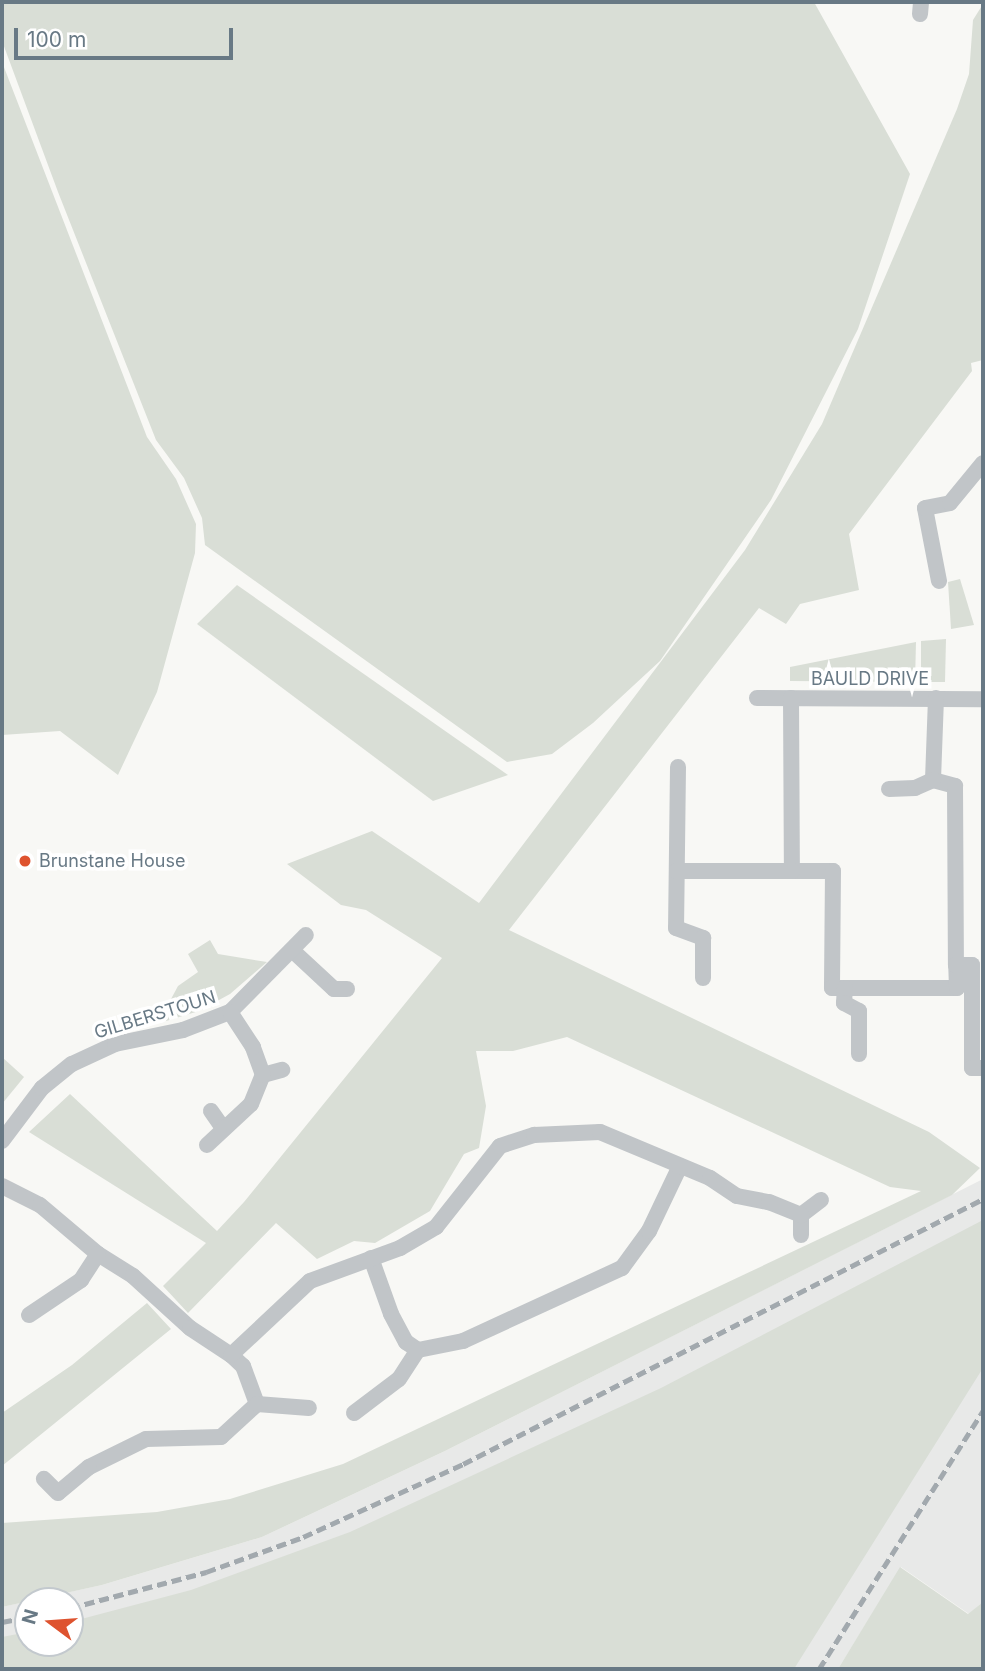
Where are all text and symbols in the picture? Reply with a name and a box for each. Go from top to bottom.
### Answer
scale bar [18,14,236,58]
text: 100 m [27,27,86,52]
street label: BAULD DRIVE [811,668,929,690]
place label: Brunstane House [39,850,185,872]
marker: Brunstane House [17,853,33,869]
street label: GILBERSTOUN [92,986,218,1044]
north arrow [14,1587,84,1657]
text: N [17,1607,43,1627]

